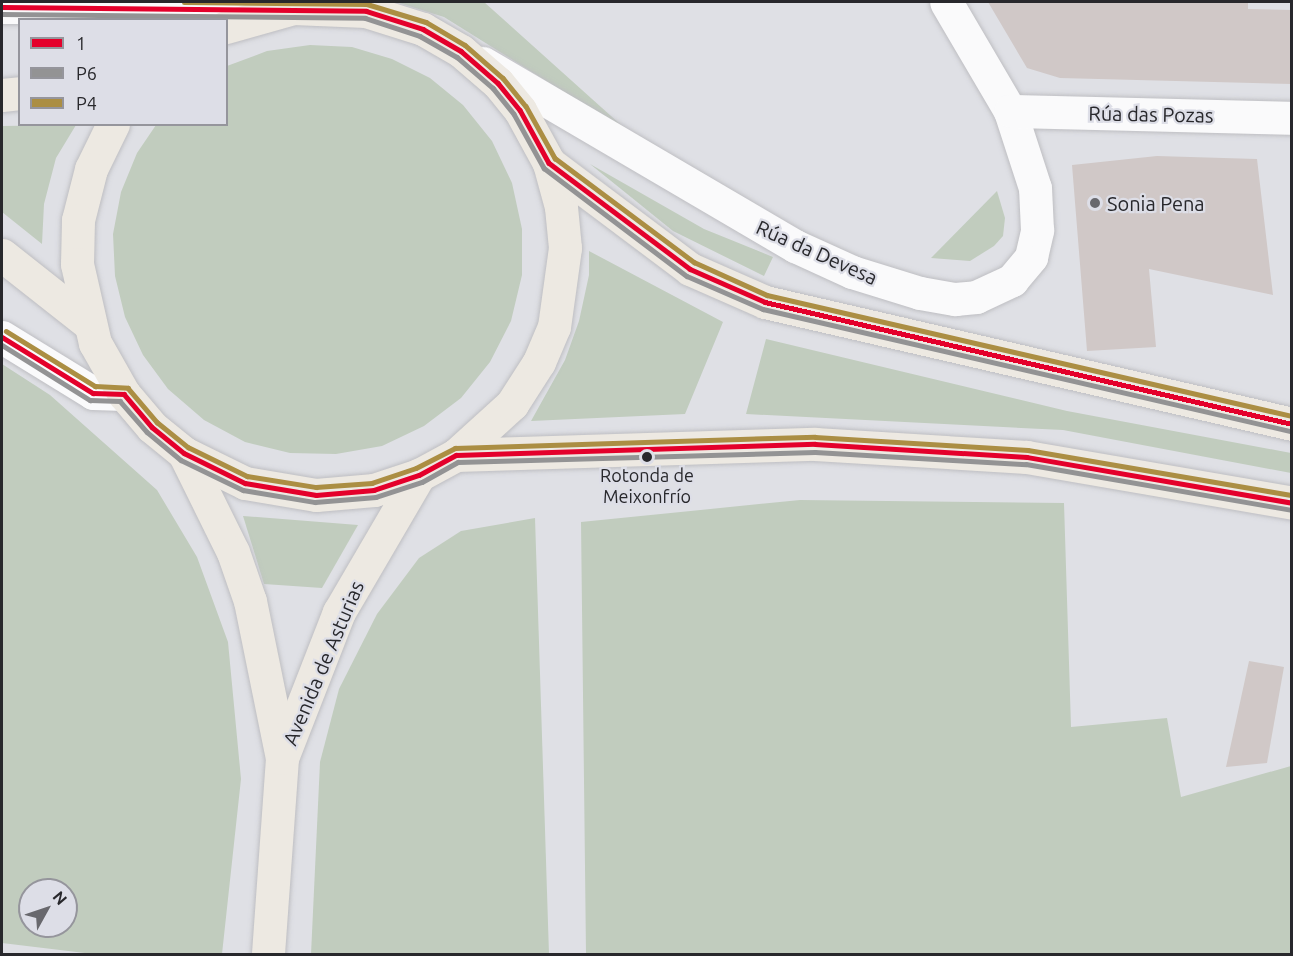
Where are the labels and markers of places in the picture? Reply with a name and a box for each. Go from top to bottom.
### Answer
place label: Sonia Pena [1107,191,1205,215]
marker: Sonia Pena [1088,196,1102,210]
marker: Rotonda de Meixonfrío [641,451,653,463]
place label: Rotonda de Meixonfrío [600,465,694,508]

